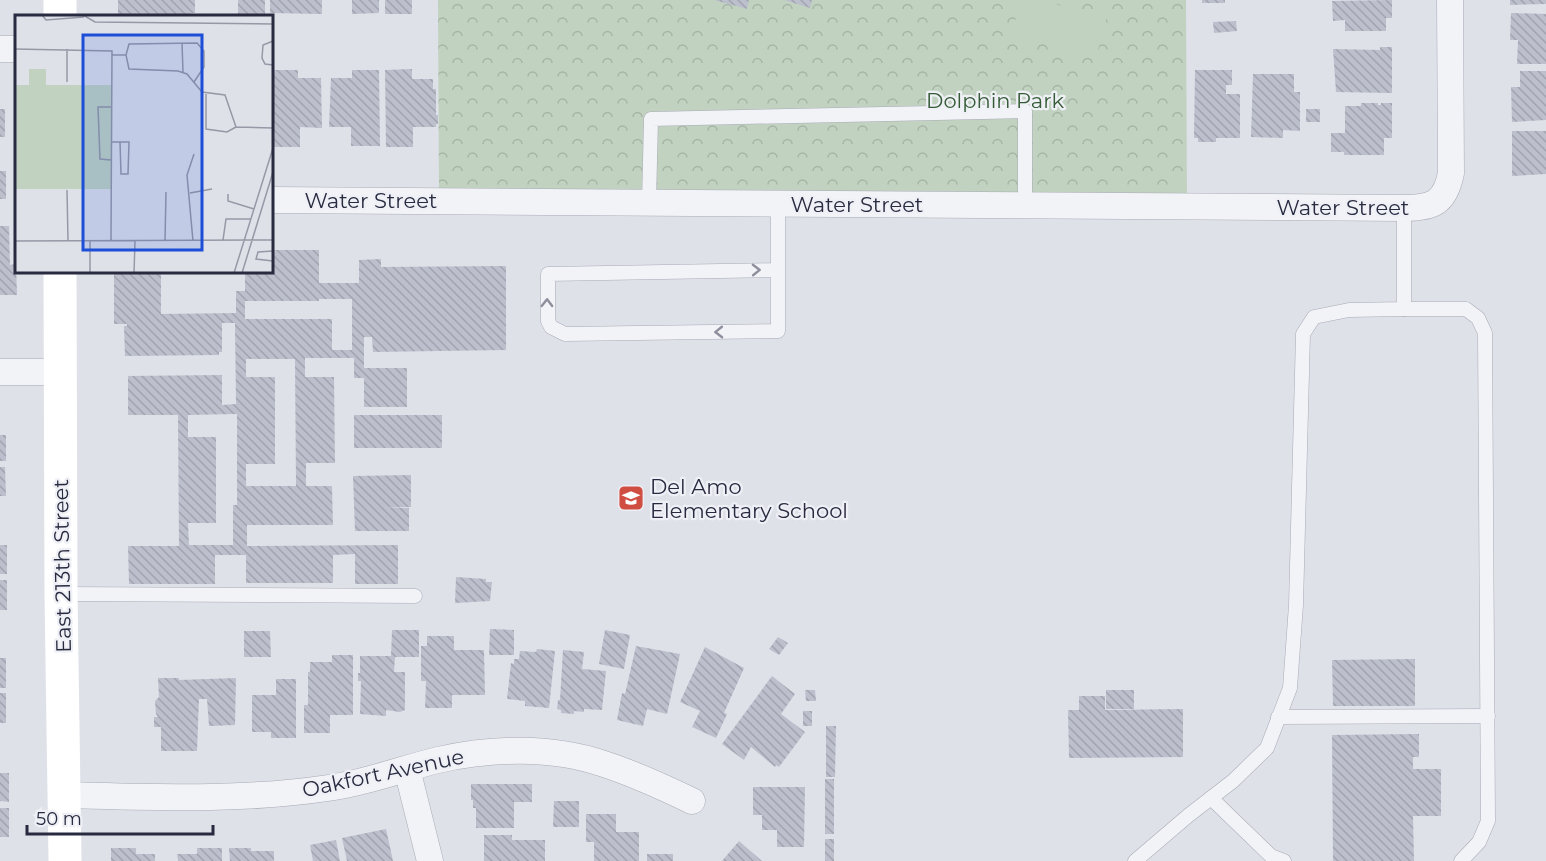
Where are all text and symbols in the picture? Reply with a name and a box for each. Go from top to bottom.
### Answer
inset map [15,15,273,273]
park label: Dolphin Park [926,88,1064,113]
street label: Water Street [305,188,437,213]
street label: Water Street [791,192,923,217]
street label: Water Street [1277,195,1409,220]
one-way arrow [752,264,761,276]
one-way arrow [541,298,553,307]
one-way arrow [715,326,724,338]
place label: Del Amo Elementary School [650,474,848,523]
street label: East 213th Street [48,479,76,653]
school or university icon: Del Amo Elementary School [616,483,646,513]
street label: Oakfort Avenue [300,744,466,802]
scale bar [27,798,213,836]
text: 50 m [36,808,82,830]

